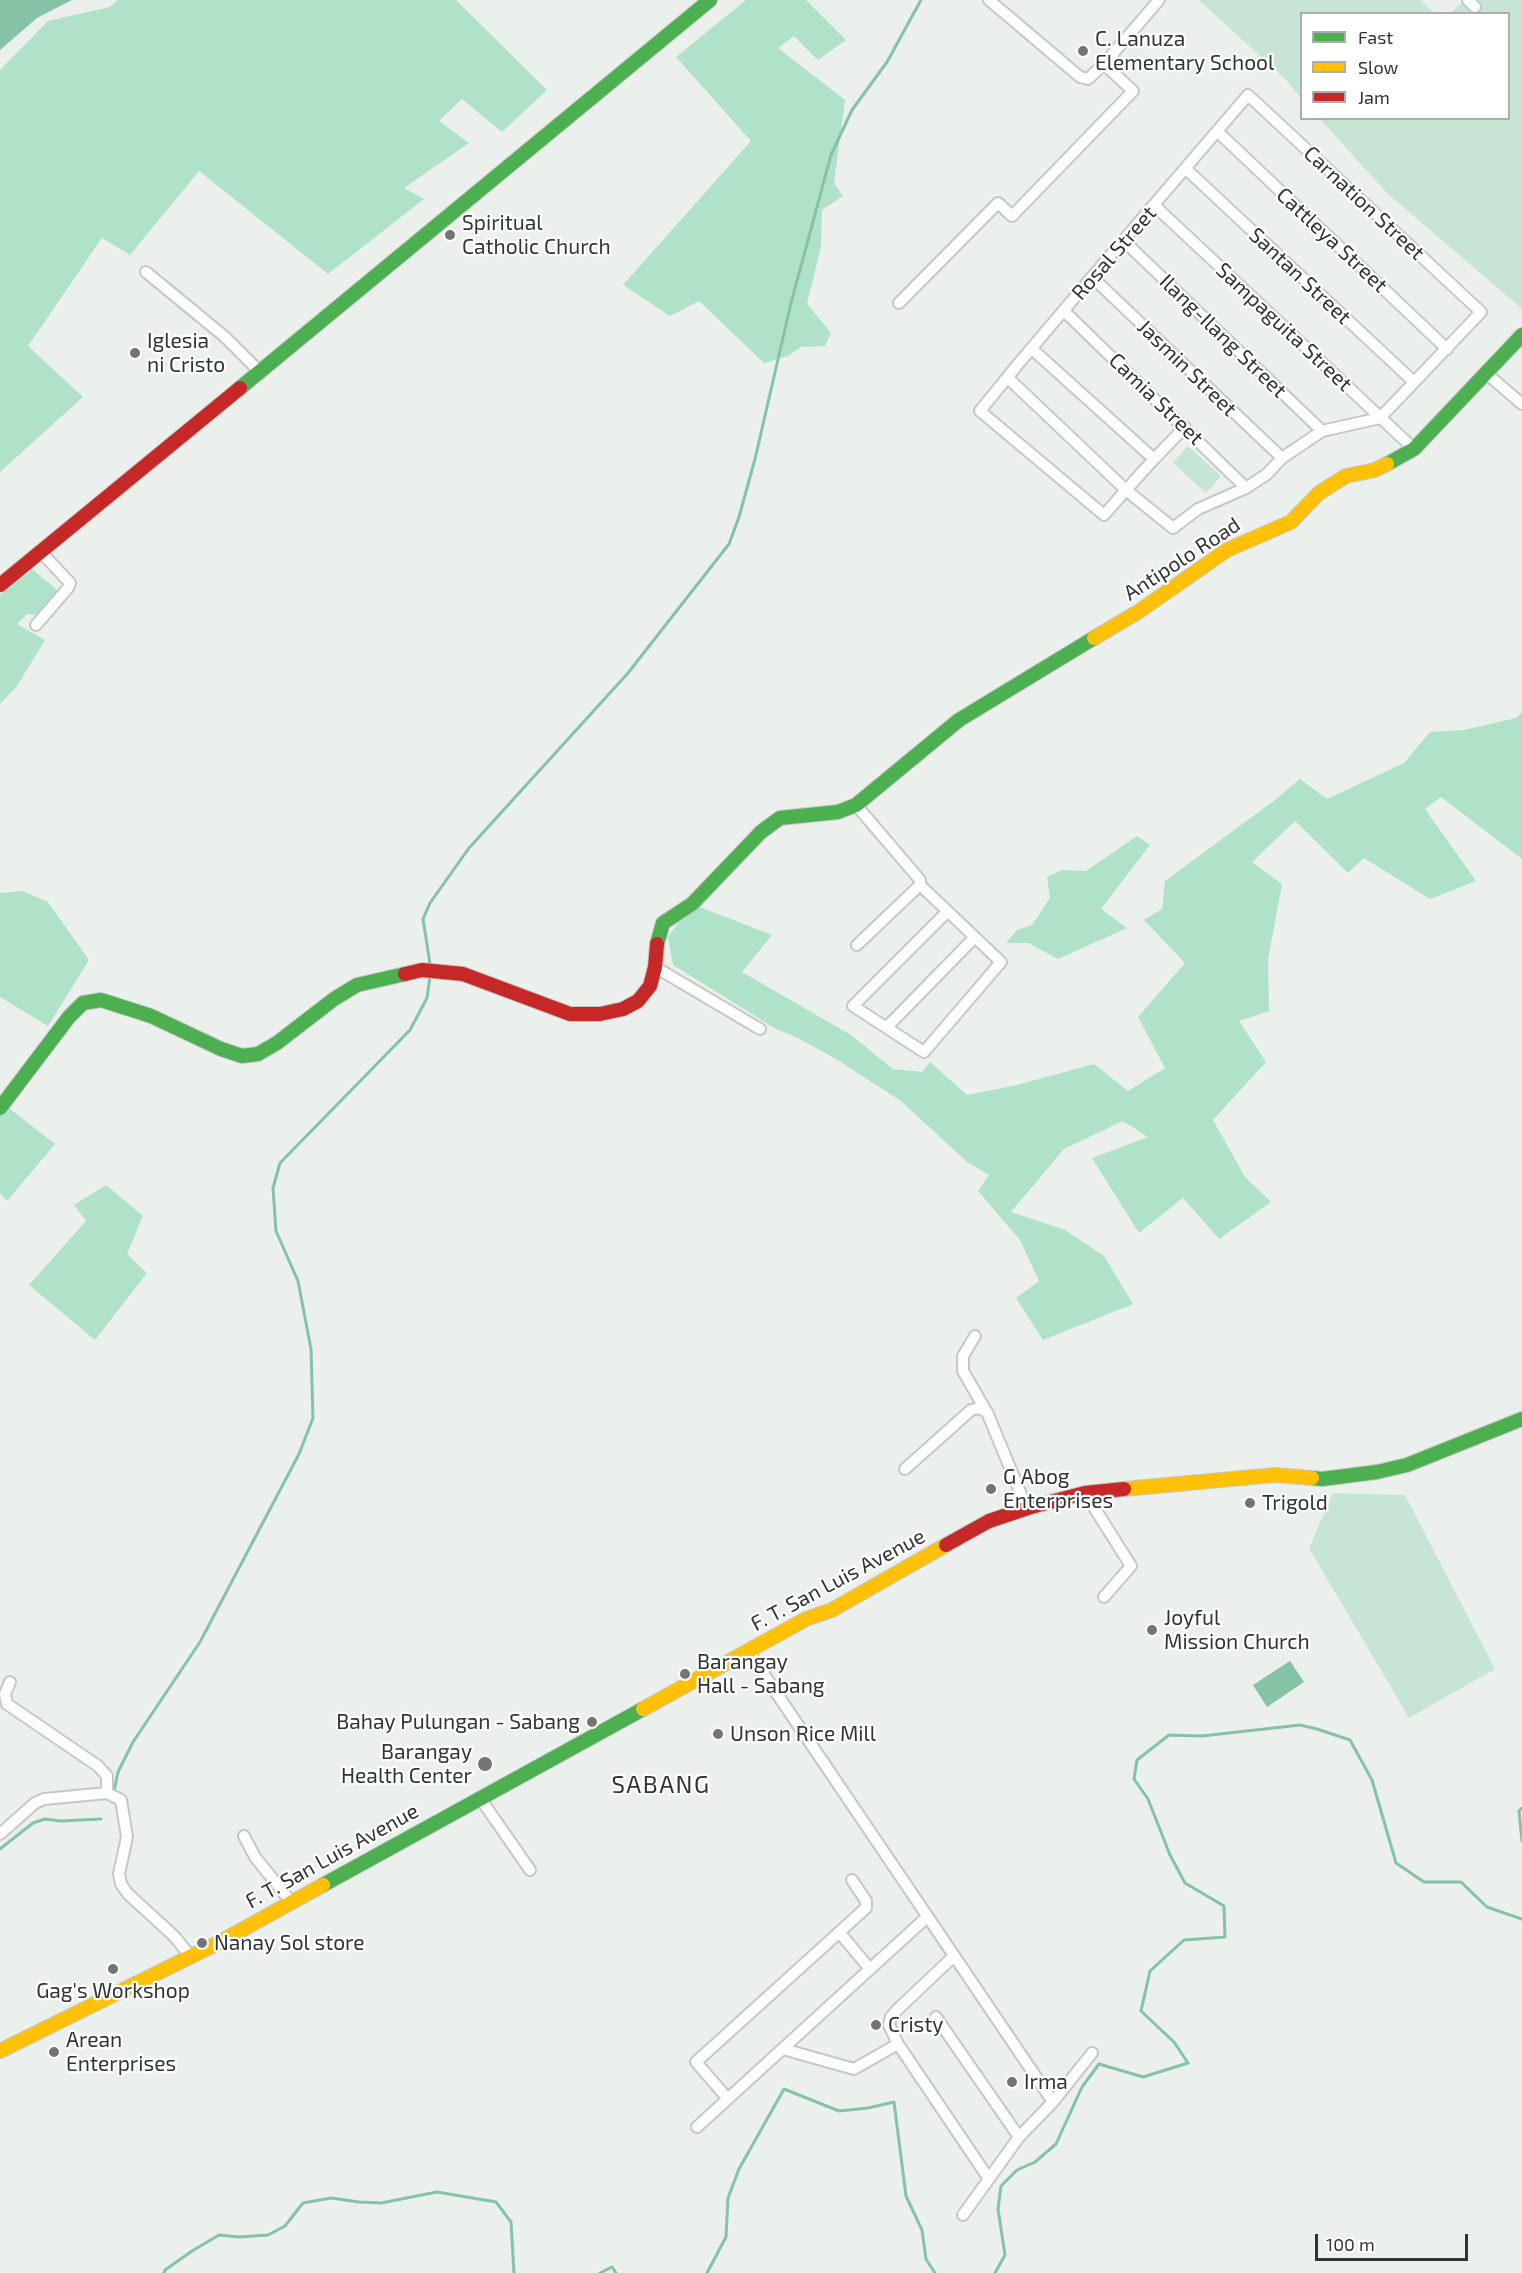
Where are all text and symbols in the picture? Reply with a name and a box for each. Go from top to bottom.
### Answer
legend [1300,12,1510,120]
place label: C. Lanuza Elementary School [1095,26,1274,76]
text: Fast [1358,26,1393,48]
marker: C. Lanuza Elementary School [1076,44,1090,58]
text: Slow [1358,56,1398,78]
text: Jam [1358,86,1390,108]
street label: Carnation Street [1298,141,1430,265]
street label: Cattleya Street [1271,182,1393,298]
street label: Rosal Street [1066,201,1162,305]
place label: Spiritual Catholic Church [462,210,611,260]
street label: Santan Street [1244,222,1356,330]
marker: Spiritual Catholic Church [443,228,457,242]
street label: Sampaguita Street [1211,257,1357,397]
street label: Ilang-Ilang Street [1154,269,1292,403]
street label: Jasmin Street [1132,314,1242,422]
place label: Iglesia ni Cristo [147,328,225,378]
marker: Iglesia ni Cristo [128,346,142,360]
street label: Camia Street [1103,348,1209,450]
street label: Antipolo Road [1119,512,1245,606]
place label: G Abog Enterprises [1003,1464,1113,1514]
marker: G Abog Enterprises [984,1482,998,1496]
place label: Trigold [1262,1490,1328,1516]
marker: Trigold [1243,1496,1257,1510]
street label: F. T. San Luis Avenue [747,1523,929,1637]
place label: Joyful Mission Church [1164,1605,1310,1655]
marker: Joyful Mission Church [1145,1623,1159,1637]
place label: Barangay Hall - Sabang [697,1649,825,1699]
marker: Barangay Hall - Sabang [678,1667,692,1681]
place label: Bahay Pulungan - Sabang [336,1709,580,1735]
marker: Bahay Pulungan - Sabang [585,1715,599,1729]
place label: Unson Rice Mill [730,1721,876,1747]
marker: Unson Rice Mill [711,1727,725,1741]
place label: Barangay Health Center [341,1739,472,1789]
marker: Barangay Health Center [476,1755,494,1773]
district label: SABANG [611,1771,711,1799]
street label: F. T. San Luis Avenue [241,1798,423,1914]
place label: Nanay Sol store [214,1930,365,1956]
marker: Nanay Sol store [195,1936,209,1950]
marker: Gag's Workshop [106,1962,120,1976]
place label: Gag's Workshop [36,1978,190,2004]
place label: Cristy [888,2012,943,2038]
marker: Cristy [869,2018,883,2032]
place label: Arean Enterprises [66,2027,176,2077]
marker: Arean Enterprises [47,2045,61,2059]
place label: Irma [1024,2069,1068,2095]
marker: Irma [1005,2075,1019,2089]
scale bar [1318,2222,1471,2260]
text: 100 m [1326,2233,1375,2255]

